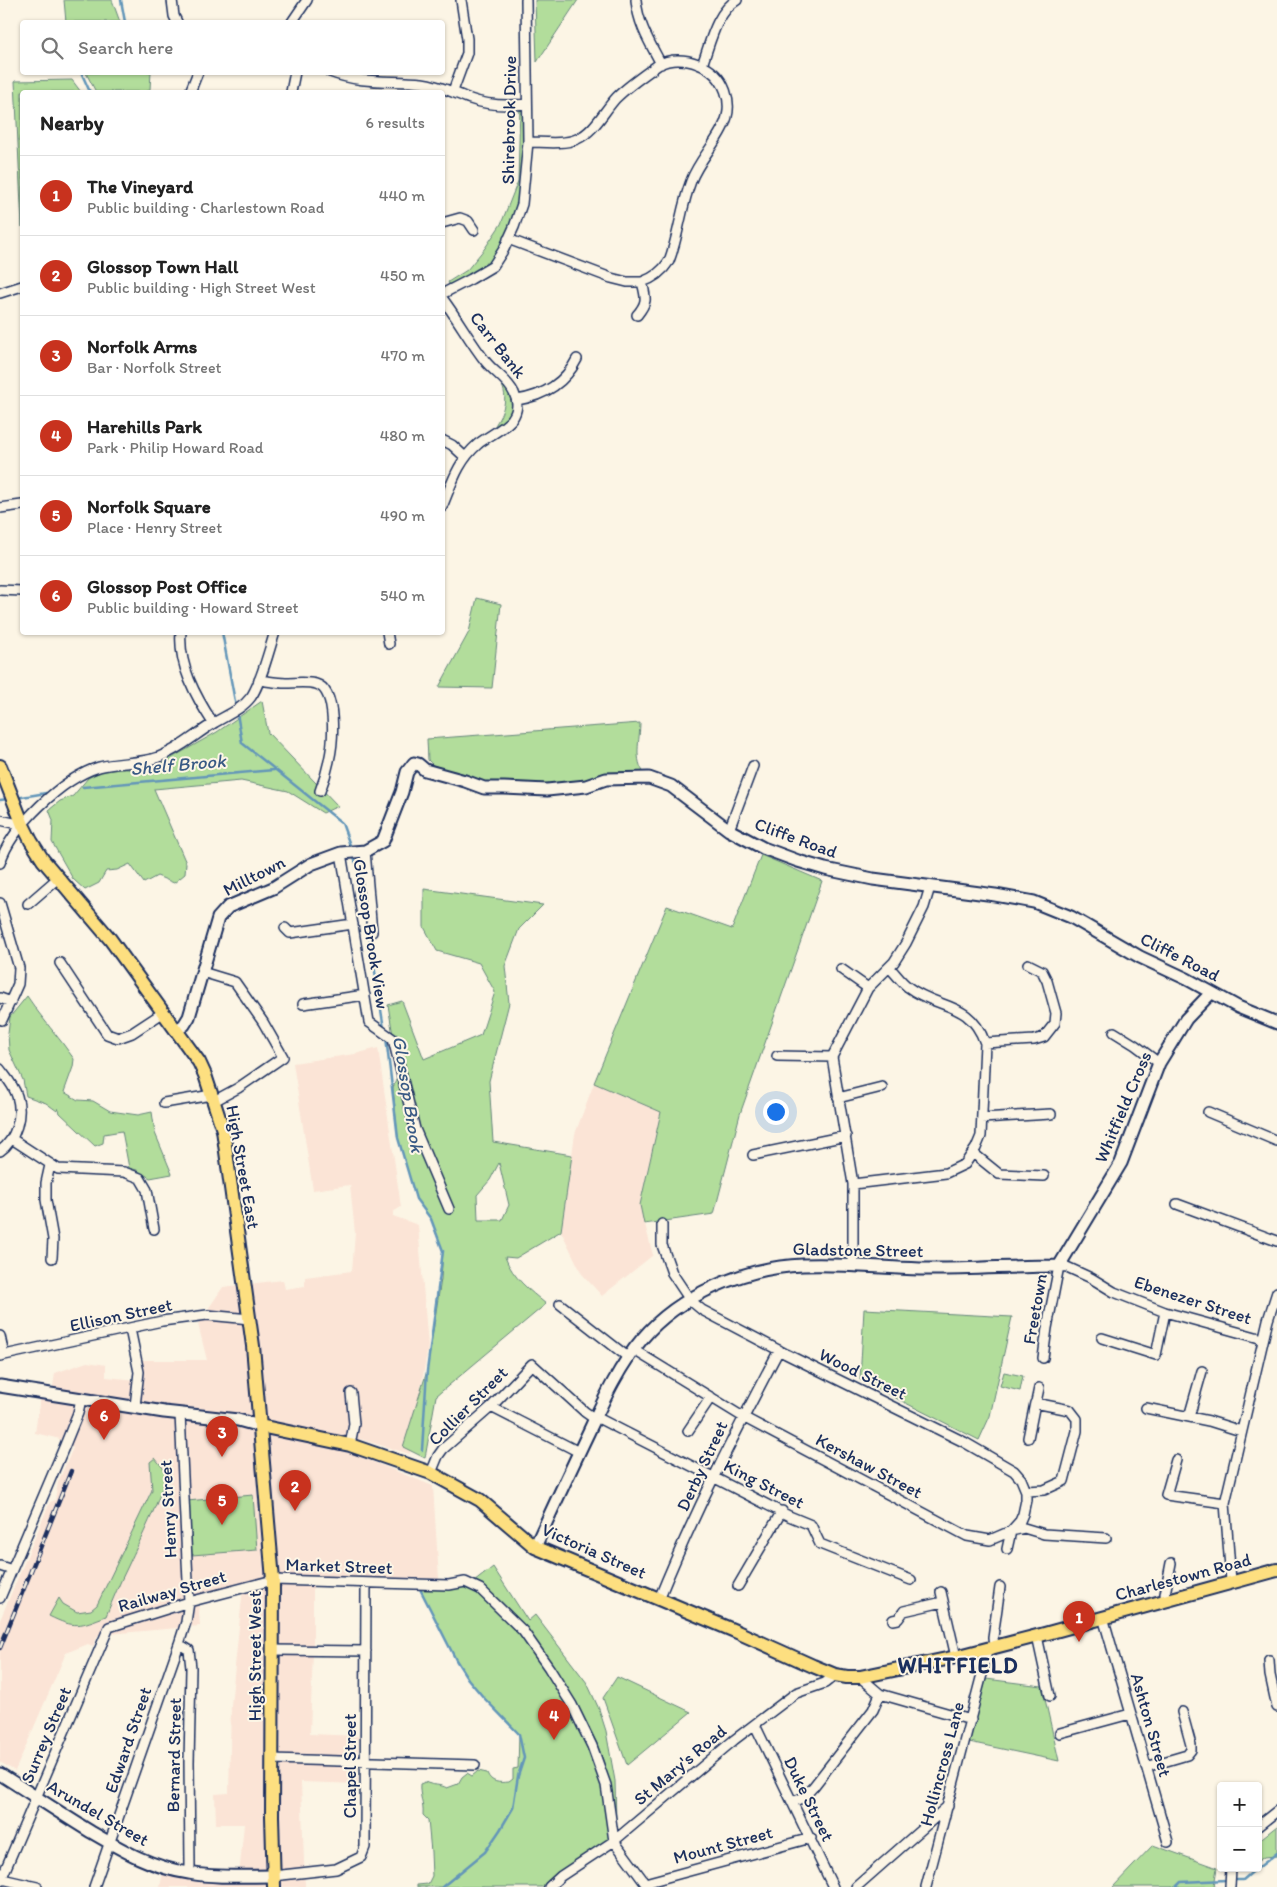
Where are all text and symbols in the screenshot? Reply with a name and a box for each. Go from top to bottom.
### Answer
search box [20,20,445,75]
icon: search [38,34,66,62]
text: Search here [78,36,173,59]
street label: Shirebrook Drive [497,56,521,184]
text: Nearby [40,110,104,135]
text: 6 results [365,113,425,132]
text: The Vineyard [87,175,193,198]
text: 1 [52,186,60,205]
text: 440 m [379,186,425,205]
text: Public building · Charlestown Road [87,198,324,217]
text: Glossop Town Hall [87,255,238,278]
text: 2 [52,266,60,285]
text: 450 m [380,266,425,285]
text: Public building · High Street West [87,278,316,297]
street label: Carr Bank [465,307,531,383]
text: Norfolk Arms [87,335,197,358]
text: 3 [52,346,60,365]
text: 470 m [381,346,425,365]
text: Bar · Norfolk Street [87,358,222,377]
text: Harehills Park [87,415,202,438]
text: 4 [51,426,61,445]
text: 480 m [380,426,425,445]
text: Park · Philip Howard Road [87,438,264,457]
text: Norfolk Square [87,495,211,518]
text: 5 [52,506,60,525]
text: 490 m [380,506,425,525]
text: Place · Henry Street [87,518,222,537]
text: Glossop Post Office [87,575,247,598]
text: 6 [52,586,60,605]
text: 540 m [380,586,425,605]
text: Public building · Howard Street [87,598,299,617]
water label: Shelf Brook [130,749,228,780]
street label: Cliffe Road [752,813,841,863]
street label: Milltown [219,851,289,901]
street label: Glossop Brook View [348,857,394,1011]
street label: Cliffe Road [1136,928,1224,986]
water label: Glossop Brook [388,1034,429,1155]
street label: Whitfield Cross [1090,1048,1156,1166]
your location [763,1099,789,1125]
street label: High Street East [221,1103,265,1231]
street label: Gladstone Street [792,1238,924,1262]
street label: Ebenezer Street [1132,1271,1255,1329]
street label: Freetown [1018,1272,1052,1346]
street label: Ellison Street [68,1293,174,1337]
street label: Wood Street [815,1343,911,1405]
street label: Collier Street [424,1362,512,1450]
pin: 6 [88,1399,120,1440]
pin: 3 [206,1416,238,1457]
street label: Derby Street [672,1417,733,1515]
street label: Kershaw Street [812,1429,926,1503]
street label: King Street [720,1454,808,1514]
street label: Henry Street [154,1459,182,1559]
pin: 2 [279,1470,311,1511]
pin: 5 [206,1484,238,1525]
street label: Victoria Street [538,1518,650,1584]
street label: Charlestown Road [1113,1548,1254,1606]
street label: Market Street [285,1553,393,1579]
street label: Railway Street [115,1565,229,1617]
street label: High Street West [244,1591,266,1721]
pin: 1 [1063,1601,1095,1642]
district label: WHITFIELD [898,1652,1018,1679]
street label: Ashton Street [1126,1671,1176,1780]
street label: Surrey Street [16,1683,76,1787]
street label: Edward Street [100,1684,156,1796]
street label: Bernard Street [162,1697,186,1813]
pin: 4 [538,1699,570,1740]
street label: Hollincross Lane [915,1699,969,1829]
street label: Chapel Street [339,1713,361,1818]
street label: St Mary's Road [629,1720,731,1810]
street label: Duke Street [779,1753,839,1845]
street label: Arundel Street [43,1775,153,1851]
map controls [1217,1782,1262,1872]
button: + [1217,1782,1262,1827]
street label: Mount Street [671,1821,775,1869]
button: − [1217,1827,1262,1872]

